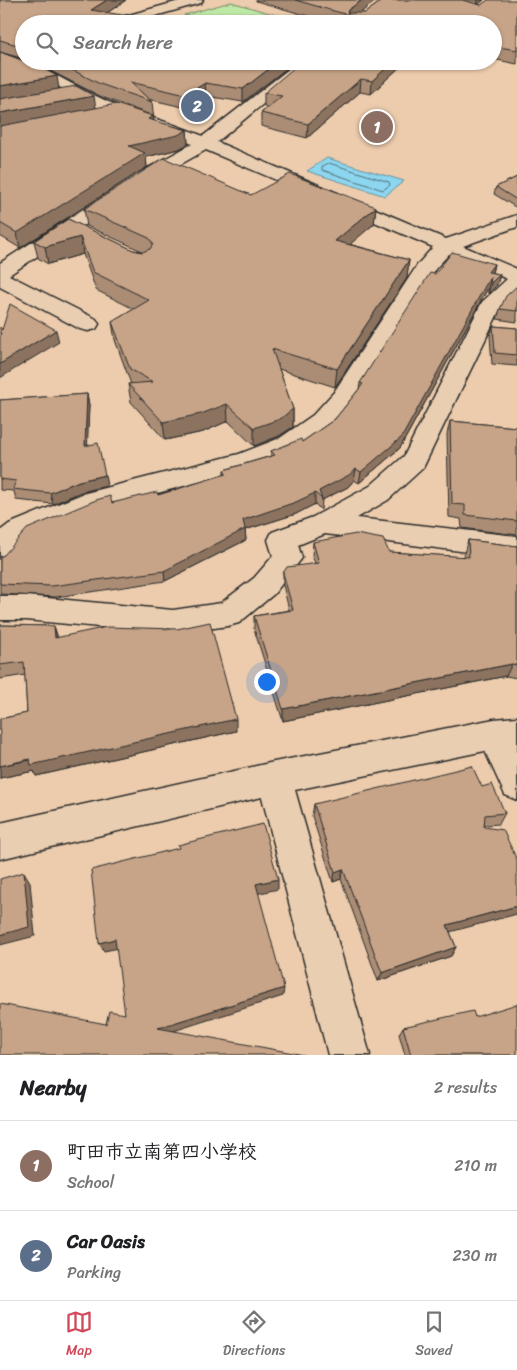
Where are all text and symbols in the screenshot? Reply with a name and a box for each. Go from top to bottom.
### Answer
search box [15,15,502,70]
text: Search here [73,26,173,59]
icon: search [33,29,61,57]
pin: 2 [181,87,213,125]
pin: 1 [361,108,393,146]
your location [254,669,280,695]
text: Nearby [20,1069,86,1107]
text: 2 results [434,1073,497,1102]
text: 町田市立南第四小学校 [67,1135,257,1168]
text: 1 [33,1151,39,1180]
text: 210 m [454,1151,497,1180]
text: School [67,1168,114,1197]
text: Car Oasis [67,1225,145,1258]
text: 2 [31,1241,41,1270]
text: 230 m [452,1241,497,1270]
text: Parking [67,1258,121,1287]
tab: Map [65,1308,93,1363]
tab: Directions [223,1308,285,1363]
tab: Saved [415,1308,452,1363]

